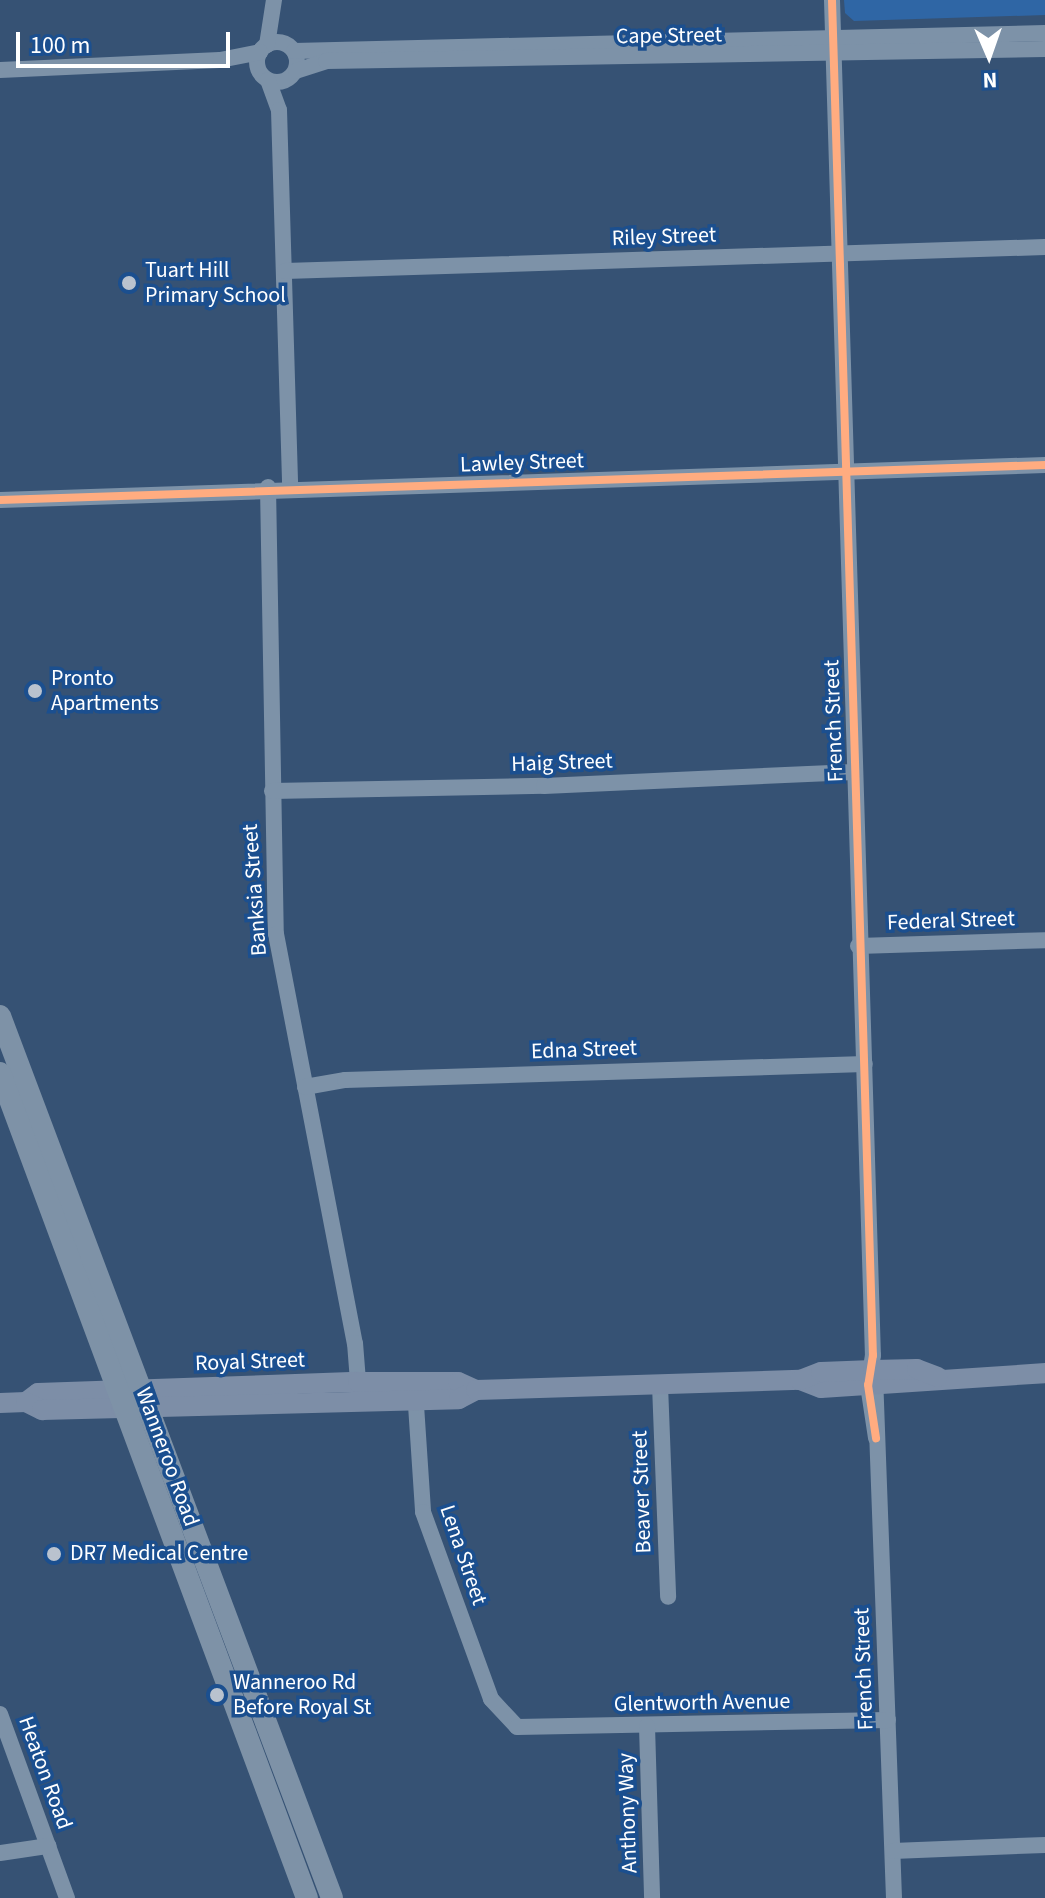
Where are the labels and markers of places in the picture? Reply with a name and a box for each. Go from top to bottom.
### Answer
place label: Tuart Hill Primary School [145,257,286,308]
marker: Tuart Hill Primary School [120,274,138,292]
place label: Pronto Apartments [51,665,159,716]
marker: Pronto Apartments [26,682,44,700]
place label: DR7 Medical Centre [70,1541,248,1567]
marker: DR7 Medical Centre [45,1545,63,1563]
place label: Wanneroo Rd Before Royal St [233,1669,371,1720]
marker: Wanneroo Rd Before Royal St [208,1686,226,1704]

